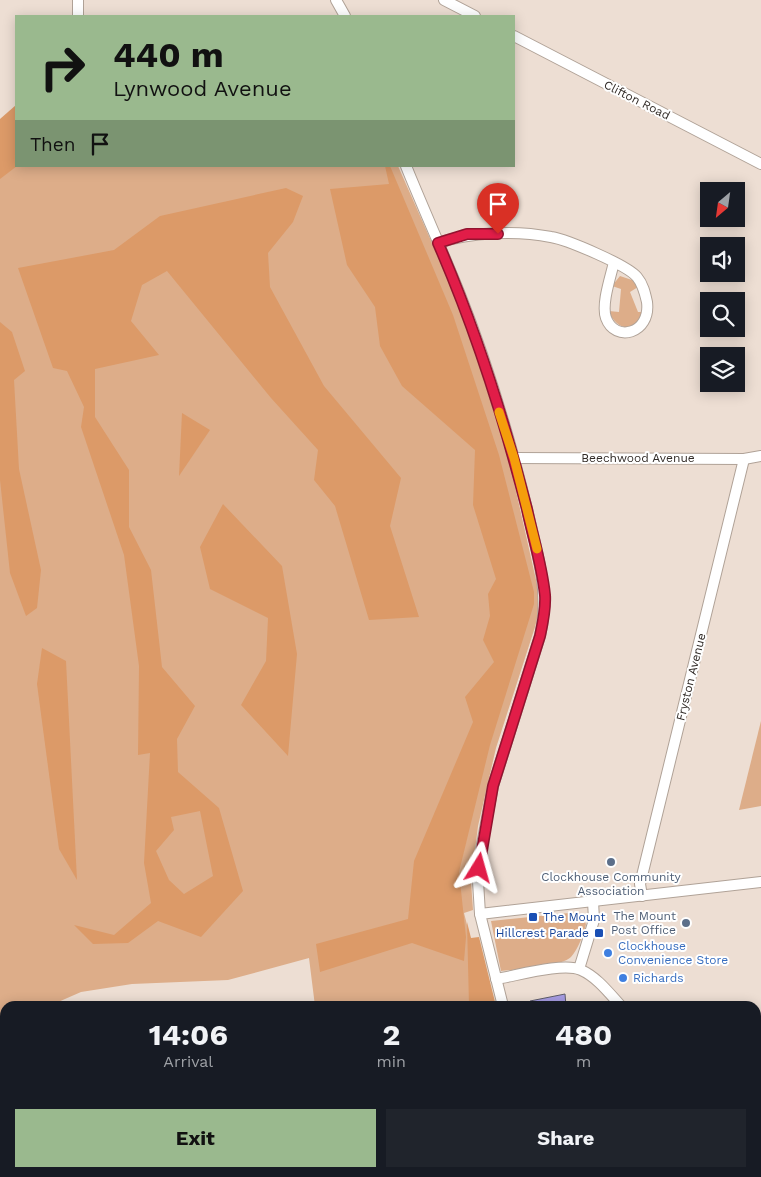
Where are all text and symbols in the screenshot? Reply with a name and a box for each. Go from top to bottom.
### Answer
text: 440 m [113,34,224,76]
icon: right [30,35,95,100]
text: Lynwood Avenue [113,76,292,101]
street label: Clifton Road [602,77,672,123]
icon: arrive [86,130,114,158]
text: Then [30,133,76,156]
north arrow [700,182,745,228]
map controls [700,182,745,392]
pin [477,183,519,234]
icon: arrive [484,190,512,218]
button: sound [700,237,745,282]
button: search [700,292,745,337]
button: layers [700,347,745,392]
street label: Beechwood Avenue [581,451,695,465]
street label: Fryston Avenue [673,632,709,722]
position arrow [452,841,504,893]
marker: Clockhouse Community Association [605,856,617,868]
place label: Clockhouse Community Association [541,870,682,898]
place label: The Mount Post Office [611,909,676,937]
place label: The Mount [543,910,606,924]
marker: The Mount [527,911,539,923]
marker: The Mount Post Office [680,917,692,929]
place label: Hillcrest Parade [496,926,589,940]
marker: Hillcrest Parade [593,927,605,939]
place label: Clockhouse Convenience Store [618,939,728,967]
marker: Clockhouse Convenience Store [602,947,614,959]
place label: Richards [633,971,684,985]
marker: Richards [617,972,629,984]
text: 14:06 [149,1017,228,1052]
text: 2 [382,1017,400,1052]
text: 480 [555,1017,612,1052]
text: Arrival [163,1052,213,1071]
text: min [377,1052,406,1071]
text: m [576,1052,591,1071]
button: Exit [15,1109,376,1167]
button: Share [386,1109,746,1167]

